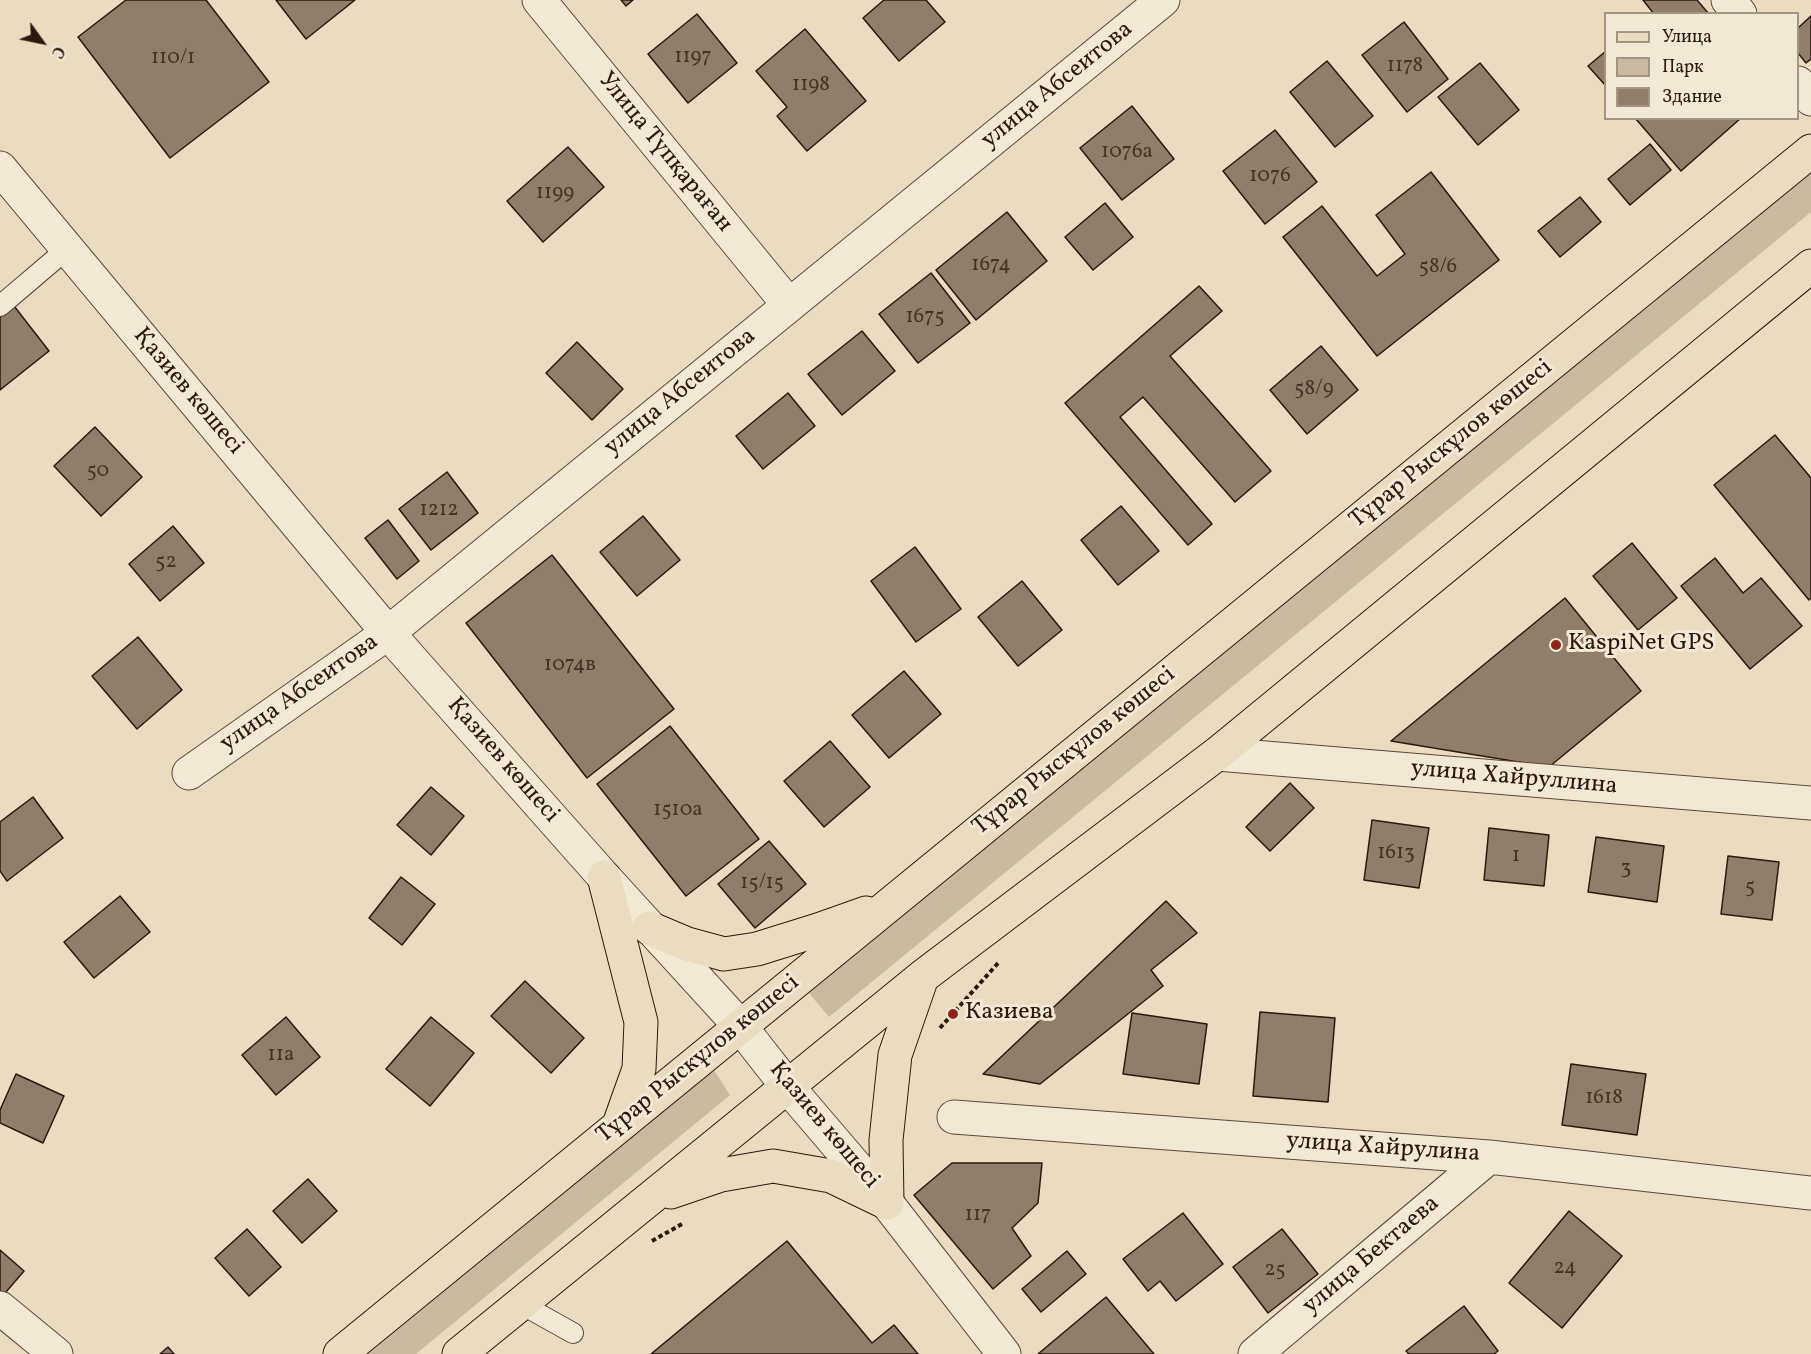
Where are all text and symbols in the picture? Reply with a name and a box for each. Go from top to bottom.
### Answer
north arrow [12,12,72,72]
legend [1604,12,1799,120]
street label: улица Абсеитова [976,16,1140,156]
text: Улица [1662,25,1712,50]
text: С [45,41,69,62]
house number: 1197 [674,45,712,71]
house number: 110/1 [151,46,195,72]
house number: 1178 [1387,54,1423,80]
text: Парк [1662,55,1704,80]
street label: Улица Түпқараған [591,67,737,239]
house number: 1198 [792,73,830,99]
text: Здание [1662,85,1722,110]
house number: 1076а [1101,140,1153,166]
house number: 1076 [1249,164,1291,190]
house number: 1199 [536,181,574,207]
house number: 1674 [971,253,1011,279]
house number: 58/6 [1419,255,1457,281]
house number: 1675 [905,305,945,331]
street label: Қазиев көшесі [126,323,248,461]
street label: улица Абсеитова [599,323,763,463]
street label: Тұрар Рыскұлов көшесі [1345,354,1559,536]
house number: 58/9 [1294,377,1334,403]
house number: 50 [87,459,109,485]
house number: 1212 [420,498,458,524]
house number: 52 [155,550,177,576]
street label: улица Абсеитова [215,629,385,759]
place label: KaspiNet GPS [1568,631,1715,659]
marker: KaspiNet GPS [1549,638,1563,652]
house number: 1074в [544,653,596,679]
street label: Тұрар Рыскұлов көшесі [968,661,1182,843]
street label: Қазиев көшесі [440,692,564,830]
street label: улица Хайруллина [1409,756,1619,802]
house number: 1510а [653,798,703,824]
house number: 1613 [1377,841,1415,867]
house number: 1 [1512,844,1520,870]
house number: 3 [1621,856,1631,882]
house number: 15/15 [740,871,784,897]
house number: 5 [1745,875,1755,901]
street label: Тұрар Рыскұлов көшесі [592,969,806,1151]
place label: Казиева [965,1000,1054,1028]
marker: Казиева [946,1007,960,1021]
house number: 11а [268,1043,294,1069]
street label: Қазиев көшесі [762,1057,884,1195]
house number: 1618 [1585,1086,1623,1112]
street label: улица Хайрулина [1285,1128,1481,1170]
street label: улица Бектаева [1298,1190,1446,1322]
house number: 117 [965,1203,991,1229]
house number: 24 [1553,1256,1577,1282]
house number: 25 [1264,1258,1286,1284]

